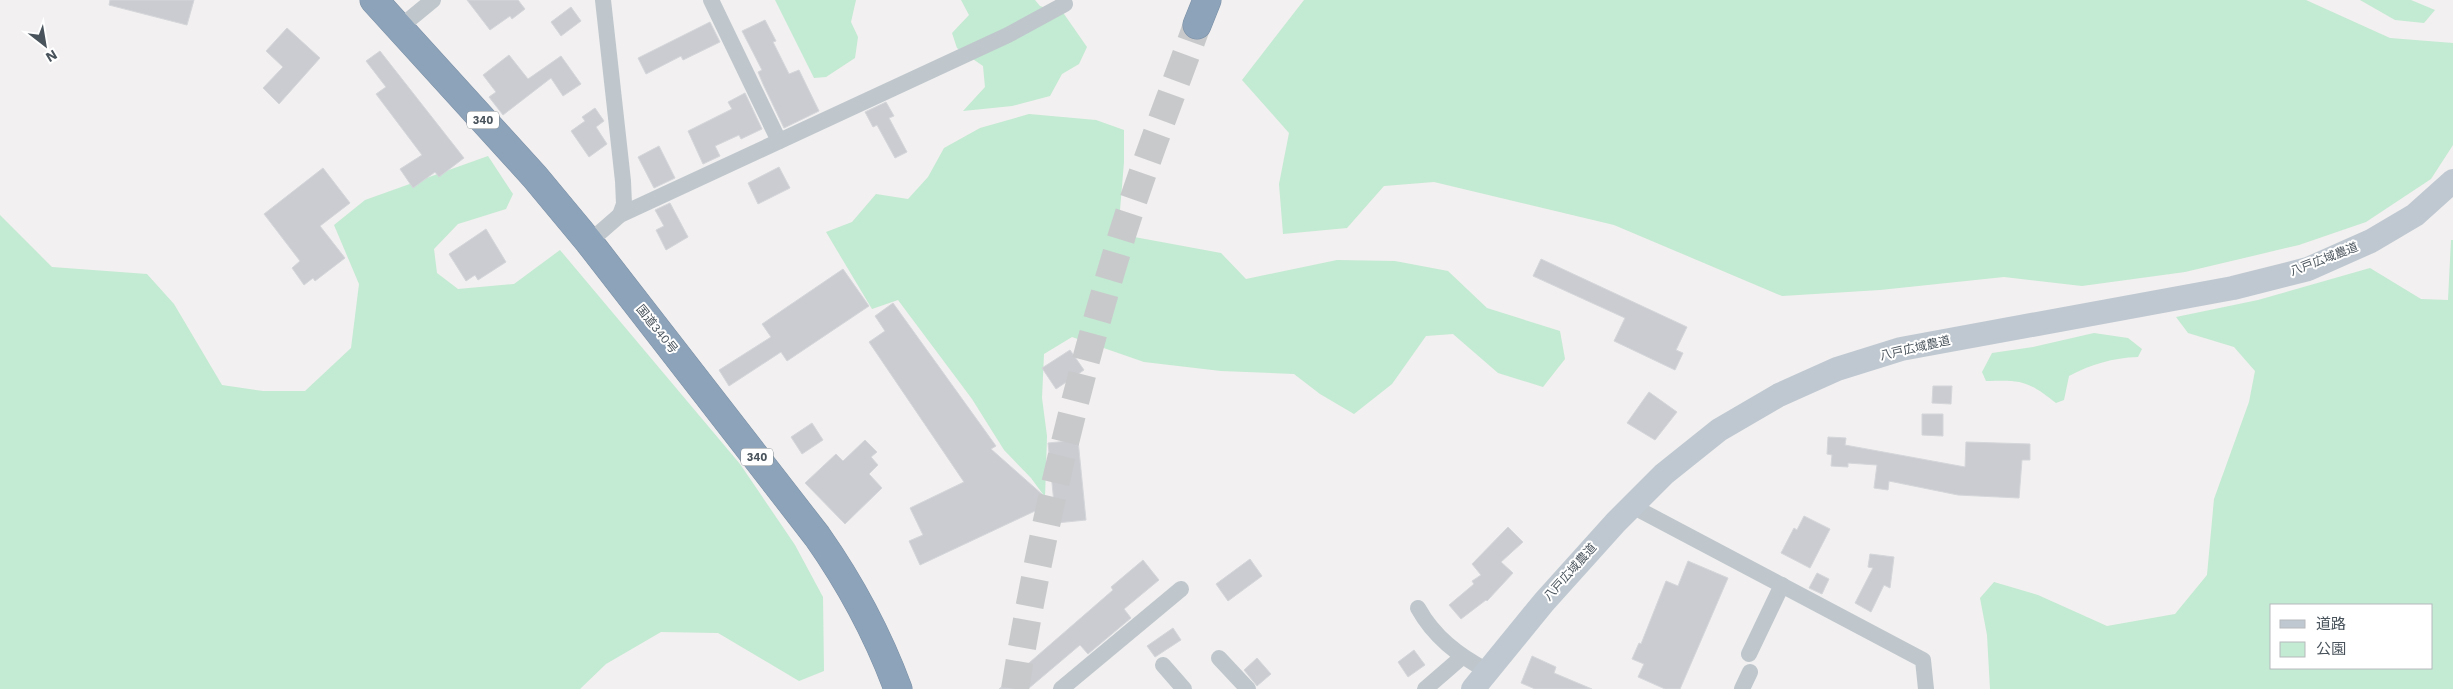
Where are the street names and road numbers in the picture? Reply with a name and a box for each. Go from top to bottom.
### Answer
road number: 340 [467,112,499,128]
street label: 八戸広域農道 [2288,240,2360,278]
street label: 国道340号 [633,302,681,356]
street label: 八戸広域農道 [1878,333,1952,363]
road number: 340 [741,448,773,466]
street label: 八戸広域農道 [1541,541,1599,603]

